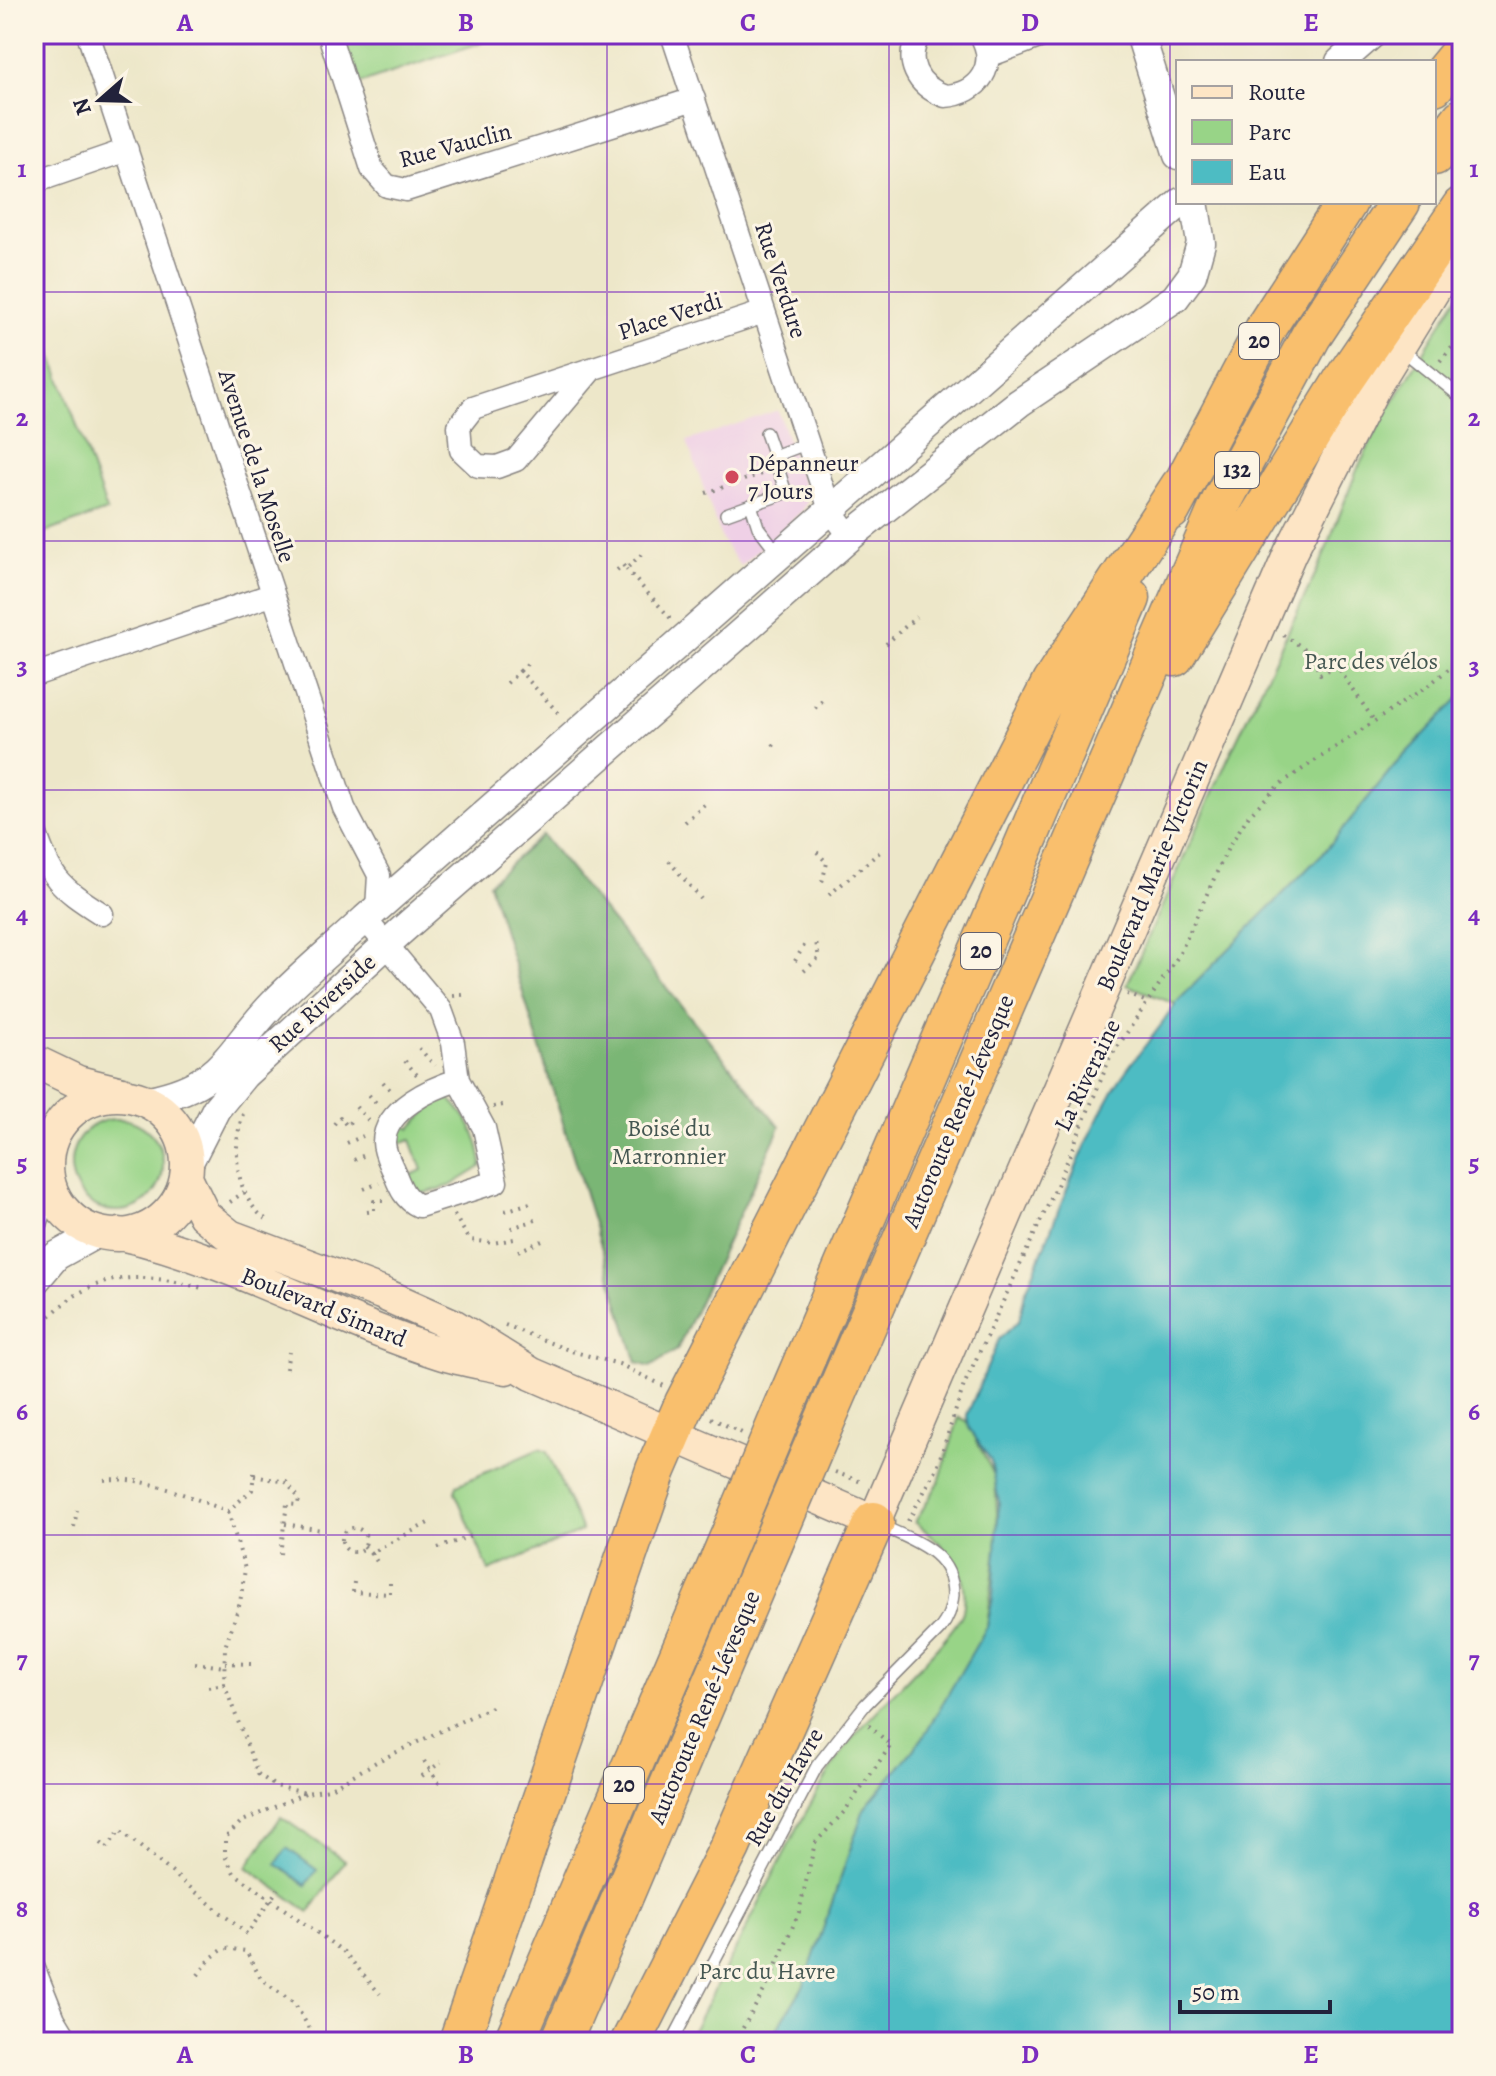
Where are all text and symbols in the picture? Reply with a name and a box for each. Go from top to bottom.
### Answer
text: A [176,5,194,40]
text: B [458,5,474,40]
text: C [740,5,756,40]
text: D [1021,5,1039,40]
text: E [1303,5,1319,40]
north arrow [60,60,140,140]
legend [1176,60,1436,204]
text: Route [1248,76,1306,108]
text: N [65,94,99,119]
street label: Rue Vauclin [395,115,515,175]
text: Parc [1248,116,1291,148]
text: 1 [17,151,27,186]
text: 1 [1469,151,1479,186]
text: Eau [1248,156,1286,188]
street label: Rue Verdure [747,218,815,342]
street label: Place Verdi [614,284,726,348]
road number: 20 [1239,323,1279,359]
street label: Avenue de la Moselle [210,364,303,567]
text: 2 [16,400,29,435]
text: 2 [1468,400,1481,435]
place label: Dépanneur 7 Jours [748,447,859,507]
road number: 132 [1215,452,1259,488]
marker: Dépanneur 7 Jours [723,468,741,486]
park label: Parc des vélos [1304,645,1438,677]
text: 3 [16,648,28,683]
text: 3 [1468,648,1480,683]
street label: Boulevard Marie-Victorin [1089,754,1215,996]
text: 4 [16,897,28,932]
text: 4 [1468,897,1480,932]
road number: 20 [961,933,1001,969]
street label: Rue Riverside [262,946,382,1060]
street label: Autoroute René-Lévesque [894,989,1022,1233]
street label: La Riveraine [1046,1014,1128,1136]
park label: Boisé du Marronnier [612,1112,726,1172]
text: 5 [16,1145,28,1180]
text: 5 [1468,1145,1480,1180]
street label: Boulevard Simard [236,1259,412,1355]
text: 6 [16,1394,28,1429]
text: 6 [1468,1394,1480,1429]
street label: Autoroute René-Lévesque [640,1585,768,1829]
text: 7 [16,1642,28,1677]
text: 7 [1468,1642,1480,1677]
street label: Rue du Havre [737,1722,831,1852]
road number: 20 [604,1767,644,1803]
text: 8 [16,1891,28,1926]
text: 8 [1468,1891,1480,1926]
park label: Parc du Havre [698,1955,836,1987]
scale bar [1180,1964,1330,2014]
text: 50 m [1192,1976,1240,2008]
text: A [176,2037,194,2072]
text: B [458,2037,474,2072]
text: C [740,2037,756,2072]
text: D [1021,2037,1039,2072]
text: E [1303,2037,1319,2072]

